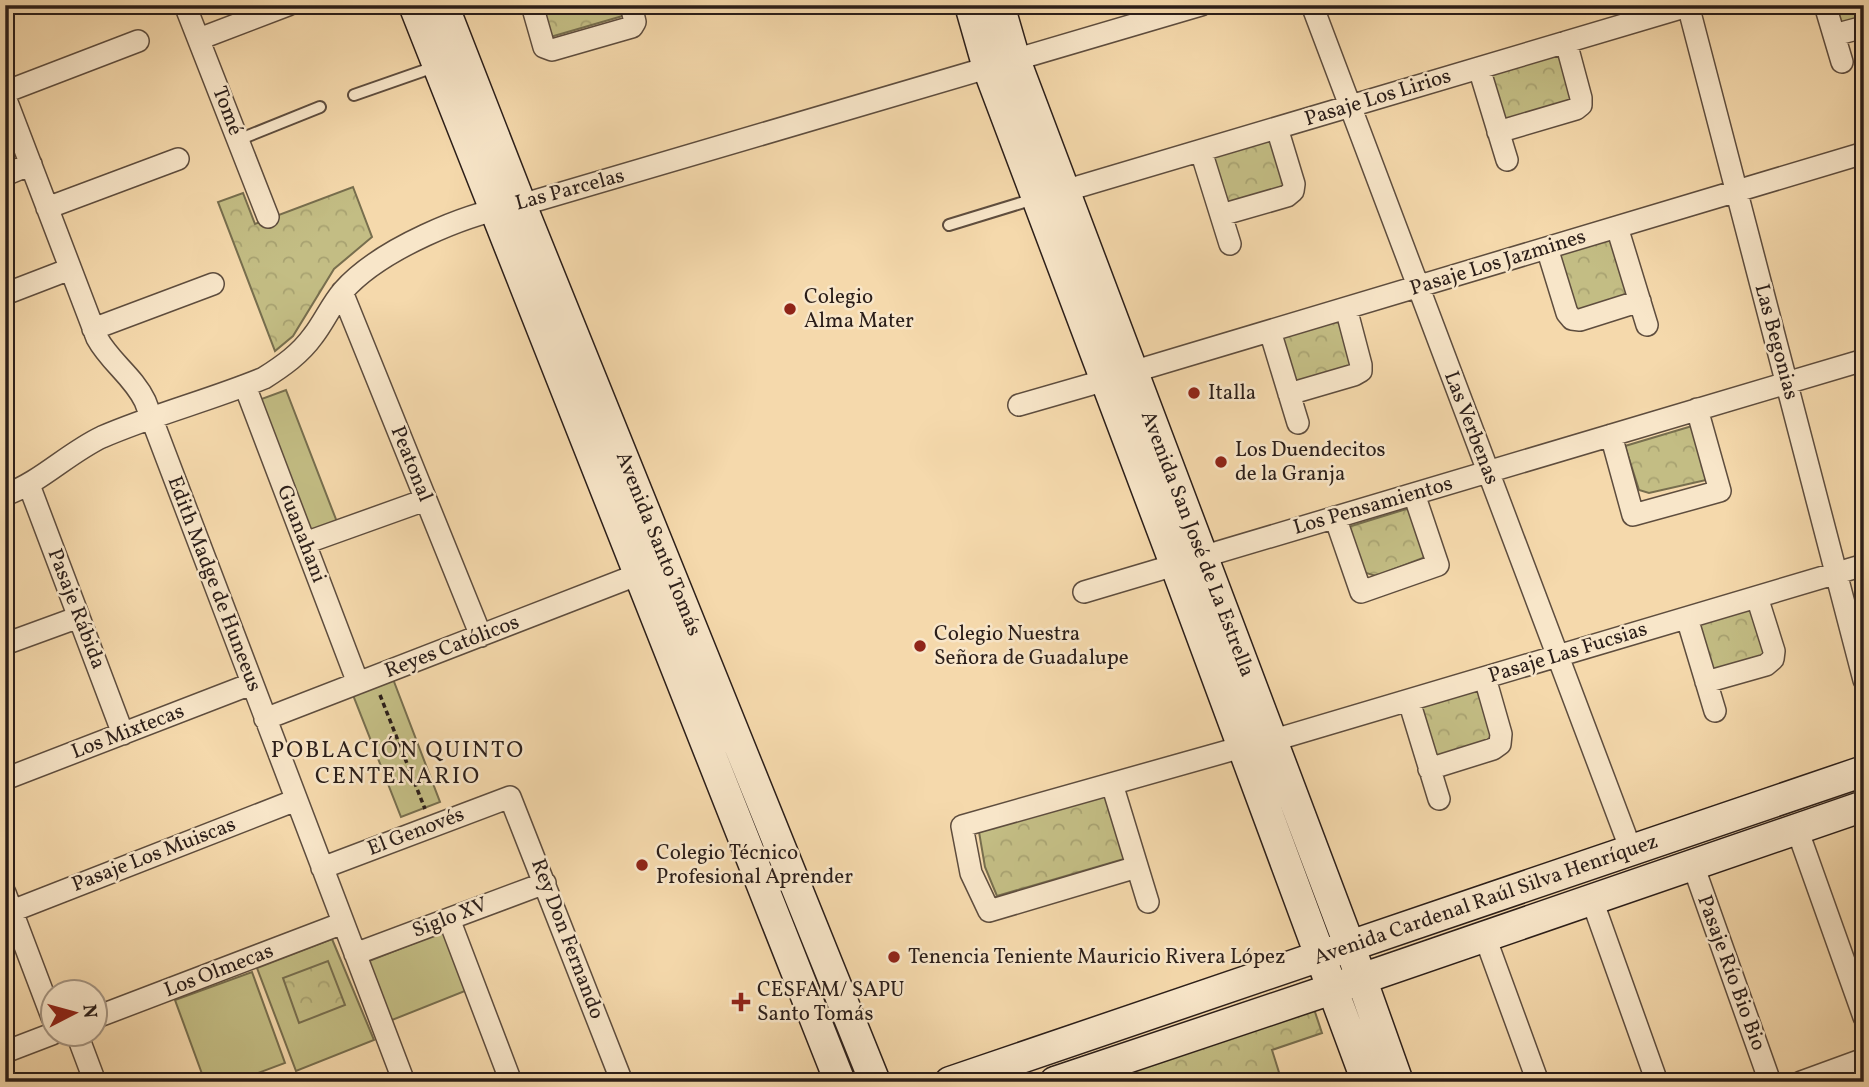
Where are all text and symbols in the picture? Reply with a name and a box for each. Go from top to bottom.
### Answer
street label: Pasaje Los Lirios [1301,62,1455,134]
street label: Tomé [204,82,250,140]
street label: Las Parcelas [512,162,628,218]
street label: Pasaje Los Jazmines [1406,222,1590,304]
street label: Las Begonias [1747,281,1805,403]
place label: Colegio Alma Mater [804,283,914,336]
marker: Colegio Alma Mater [782,301,798,317]
street label: Las Verbenas [1436,367,1506,489]
place label: Italla [1208,379,1256,408]
marker: Italla [1186,385,1202,401]
street label: Avenida San José de La Estrella [1133,407,1261,681]
street label: Peatonal [383,422,439,506]
place label: Los Duendecitos de la Granja [1235,436,1386,489]
street label: Avenida Santo Tomás [608,448,708,640]
marker: Los Duendecitos de la Granja [1213,454,1229,470]
street label: Los Pensamientos [1290,469,1456,543]
street label: Edith Madge de Huneeus [160,472,268,696]
street label: Guanahani [269,481,333,587]
street label: Pasaje Rábida [40,544,112,674]
street label: Reyes Católicos [380,608,524,686]
street label: Pasaje Las Fucsias [1485,615,1651,691]
place label: Colegio Nuestra Señora de Guadalupe [934,620,1129,673]
marker: Colegio Nuestra Señora de Guadalupe [912,638,928,654]
street label: Los Mixtecas [67,697,189,767]
district label: POBLACIÓN QUINTO CENTENARIO [271,735,525,793]
street label: El Genovés [363,800,469,864]
street label: Pasaje Los Muiscas [68,810,240,900]
street label: Avenida Cardenal Raúl Silva Henríquez [1310,827,1662,973]
place label: Colegio Técnico Profesional Aprender [656,839,853,892]
street label: Rey Don Fernando [523,855,611,1023]
marker: Colegio Técnico Profesional Aprender [634,857,650,873]
street label: Siglo XV [408,890,492,946]
street label: Pasaje Río Bio Bio [1689,891,1773,1055]
street label: Los Olmecas [160,937,278,1005]
place label: Tenencia Teniente Mauricio Rivera López [908,943,1285,972]
marker: Tenencia Teniente Mauricio Rivera López [886,949,902,965]
place label: CESFAM/ SAPU Santo Tomás [757,976,904,1029]
north arrow [38,978,108,1048]
marker: CESFAM/ SAPU Santo Tomás [731,992,751,1012]
text: N [75,1003,103,1020]

